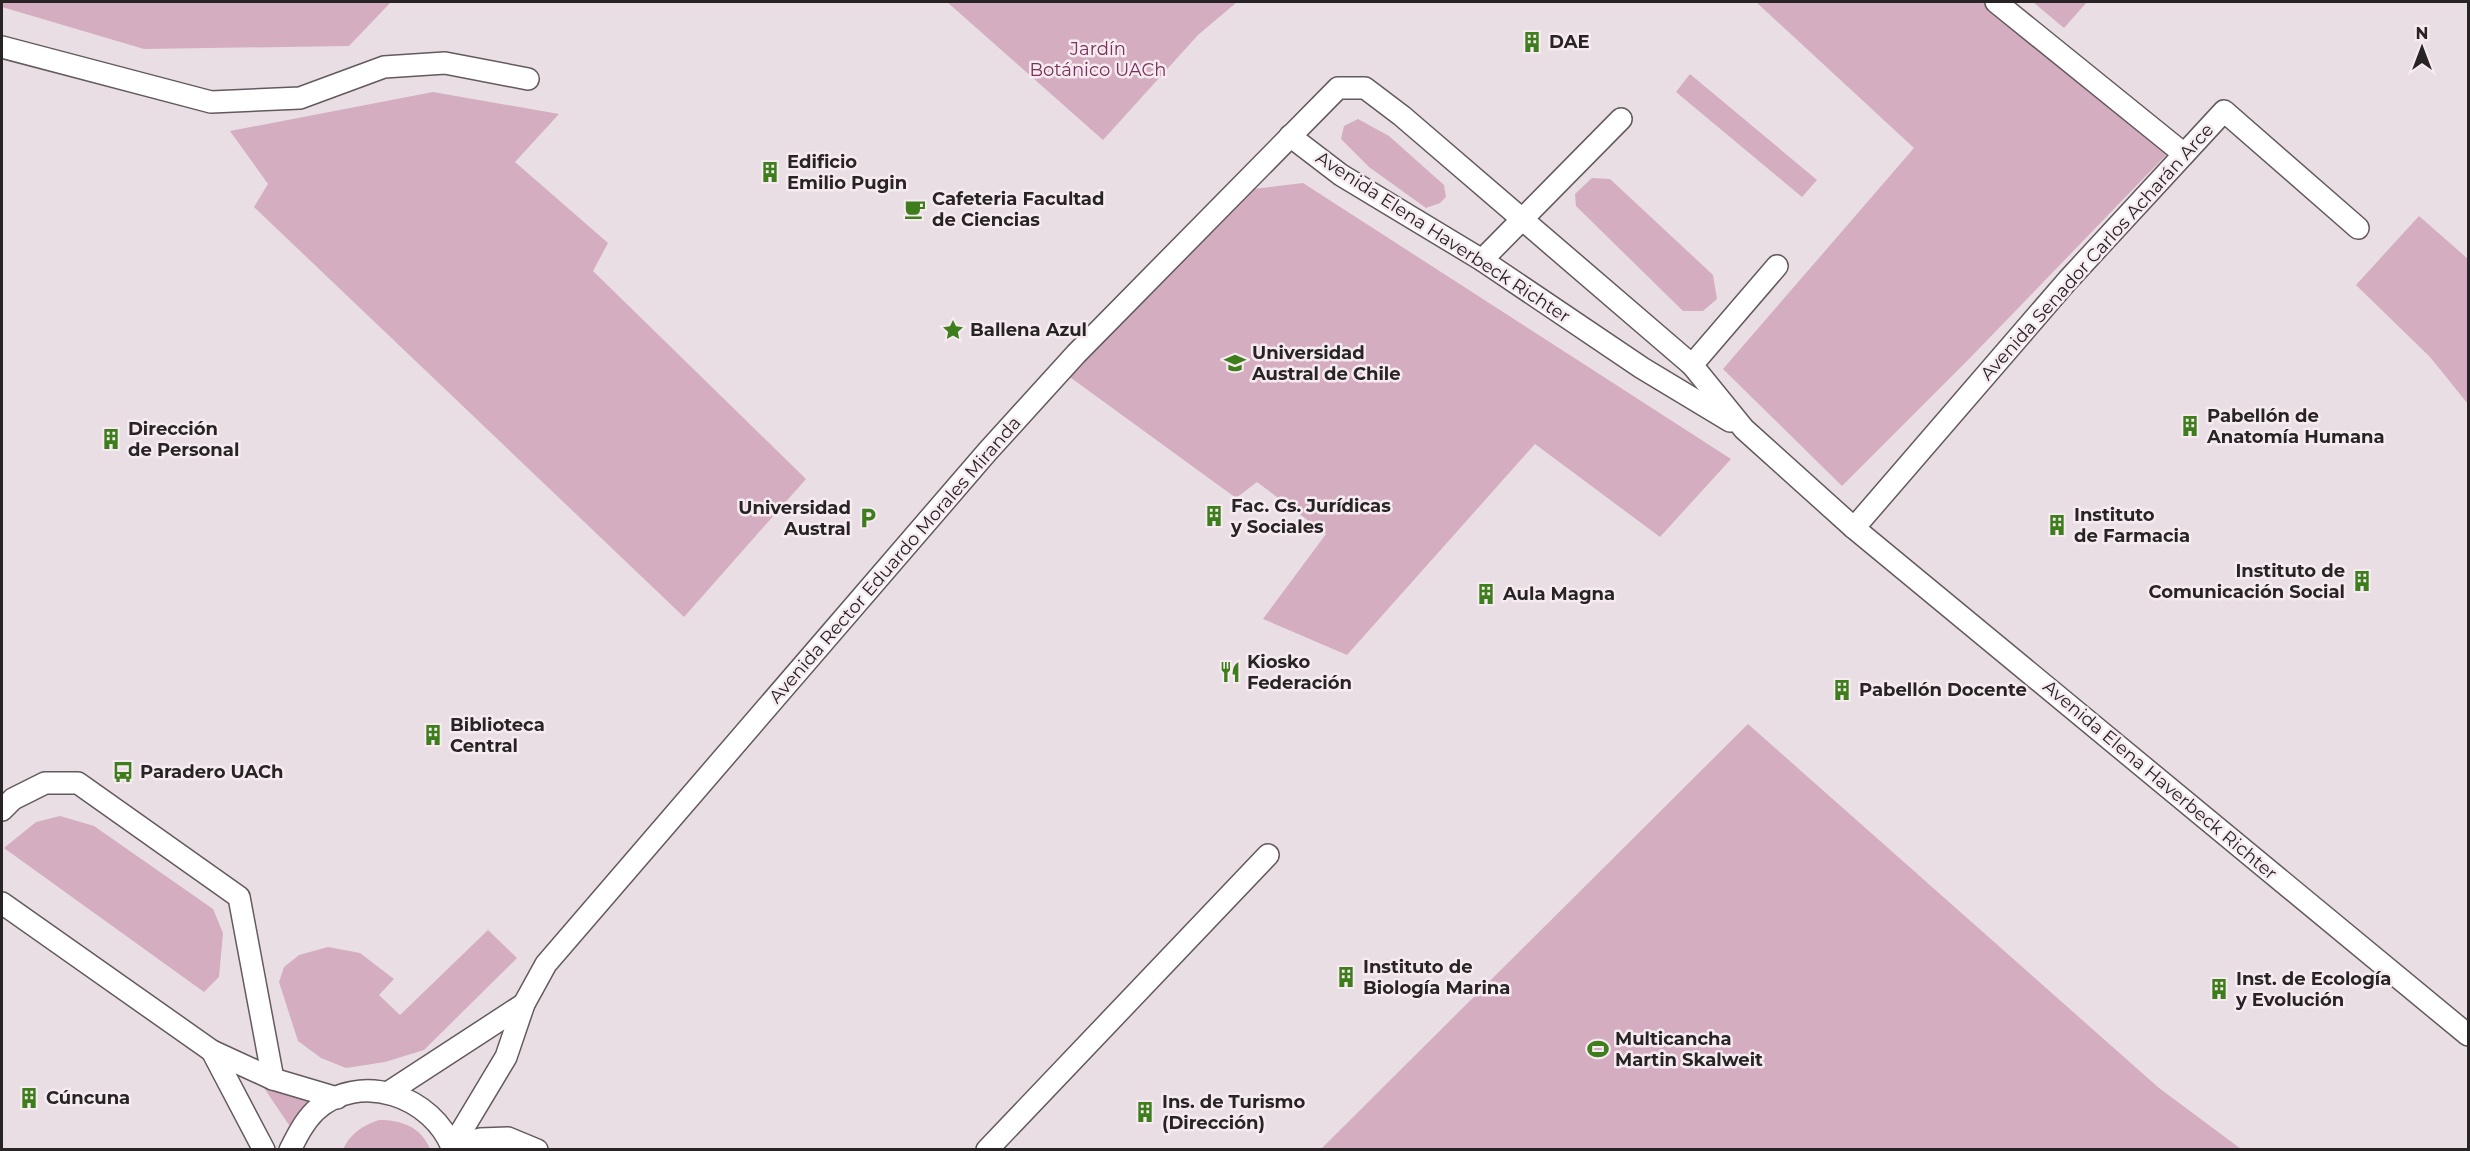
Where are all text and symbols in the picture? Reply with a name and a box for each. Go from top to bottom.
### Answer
north arrow [2392,18,2452,78]
text: N [2416,24,2428,43]
building icon: DAE [1520,30,1544,54]
place label: DAE [1549,31,1590,53]
park label: Jardín Botánico UACh [1029,38,1167,81]
street label: Avenida Senador Carlos Acharán Arce [1976,119,2218,385]
street label: Avenida Elena Haverbeck Richter [1312,146,1574,328]
place label: Edificio Emilio Pugin [787,151,907,194]
building icon: Edificio Emilio Pugin [758,160,782,184]
place label: Cafeteria Facultad de Ciencias [932,188,1104,231]
cafe icon: Cafeteria Facultad de Ciencias [903,197,927,221]
place icon: Ballena Azul [941,318,965,342]
place label: Ballena Azul [970,319,1087,341]
place label: Universidad Austral de Chile [1251,342,1401,385]
school or university icon: Universidad Austral de Chile [1223,351,1247,375]
place label: Pabellón de Anatomía Humana [2206,405,2385,448]
street label: Avenida Rector Eduardo Morales Miranda [764,412,1026,708]
building icon: Pabellón de Anatomía Humana [2178,414,2202,438]
place label: Dirección de Personal [128,418,239,461]
building icon: Dirección de Personal [99,427,123,451]
place label: Fac. Cs. Jurídicas y Sociales [1230,495,1391,538]
place label: Universidad Austral [738,497,851,540]
building icon: Fac. Cs. Jurídicas y Sociales [1202,504,1226,528]
place label: Instituto de Farmacia [2074,504,2190,547]
parking icon: Universidad Austral [856,506,880,530]
building icon: Instituto de Farmacia [2045,513,2069,537]
place label: Instituto de Comunicación Social [2148,560,2345,603]
building icon: Instituto de Comunicación Social [2350,569,2374,593]
building icon: Aula Magna [1474,582,1498,606]
place label: Aula Magna [1502,583,1615,605]
place label: Kiosko Federación [1247,651,1352,694]
restaurant icon: Kiosko Federación [1218,660,1242,684]
street label: Avenida Elena Haverbeck Richter [2039,676,2281,884]
building icon: Pabellón Docente [1830,678,1854,702]
place label: Pabellón Docente [1859,679,2027,701]
place label: Biblioteca Central [450,714,545,757]
building icon: Biblioteca Central [421,723,445,747]
bus stop icon: Paradero UACh [111,760,135,784]
place label: Paradero UACh [140,761,284,783]
place label: Instituto de Biología Marina [1363,956,1510,999]
building icon: Instituto de Biología Marina [1334,965,1358,989]
place label: Inst. de Ecología y Evolución [2235,968,2391,1011]
building icon: Inst. de Ecología y Evolución [2207,977,2231,1001]
place label: Multicancha Martin Skalweit [1615,1028,1763,1071]
sports icon: Multicancha Martin Skalweit [1586,1037,1610,1061]
building icon: Cúncuna [17,1086,41,1110]
place label: Cúncuna [46,1087,130,1109]
place label: Ins. de Turismo (Dirección) [1162,1091,1306,1134]
building icon: Ins. de Turismo (Dirección) [1133,1100,1157,1124]

